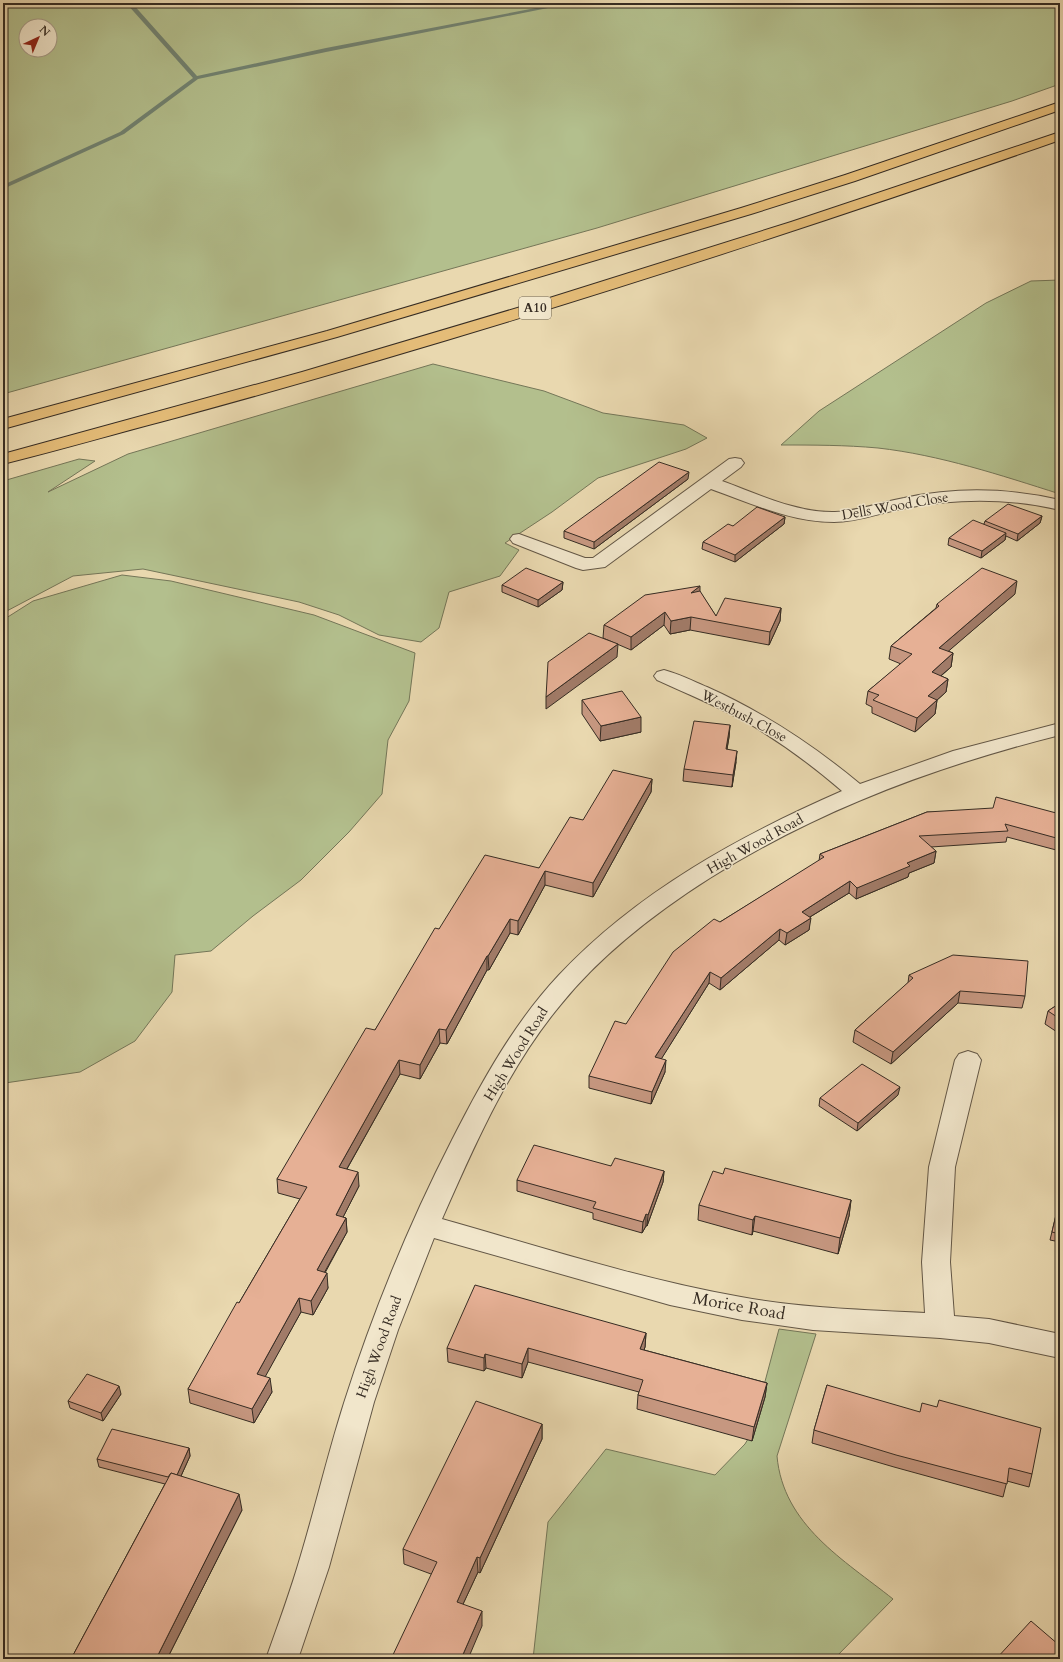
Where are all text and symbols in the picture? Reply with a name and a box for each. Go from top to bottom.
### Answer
north arrow [18,18,58,58]
text: N [36,22,54,40]
road number: A10 [519,297,551,319]
street label: Dells Wood Close [840,487,950,525]
street label: Westbush Close [697,685,790,747]
street label: High Wood Road [703,809,807,878]
street label: High Wood Road [479,1003,553,1105]
street label: Morice Road [691,1287,787,1325]
street label: High Wood Road [352,1293,406,1401]

